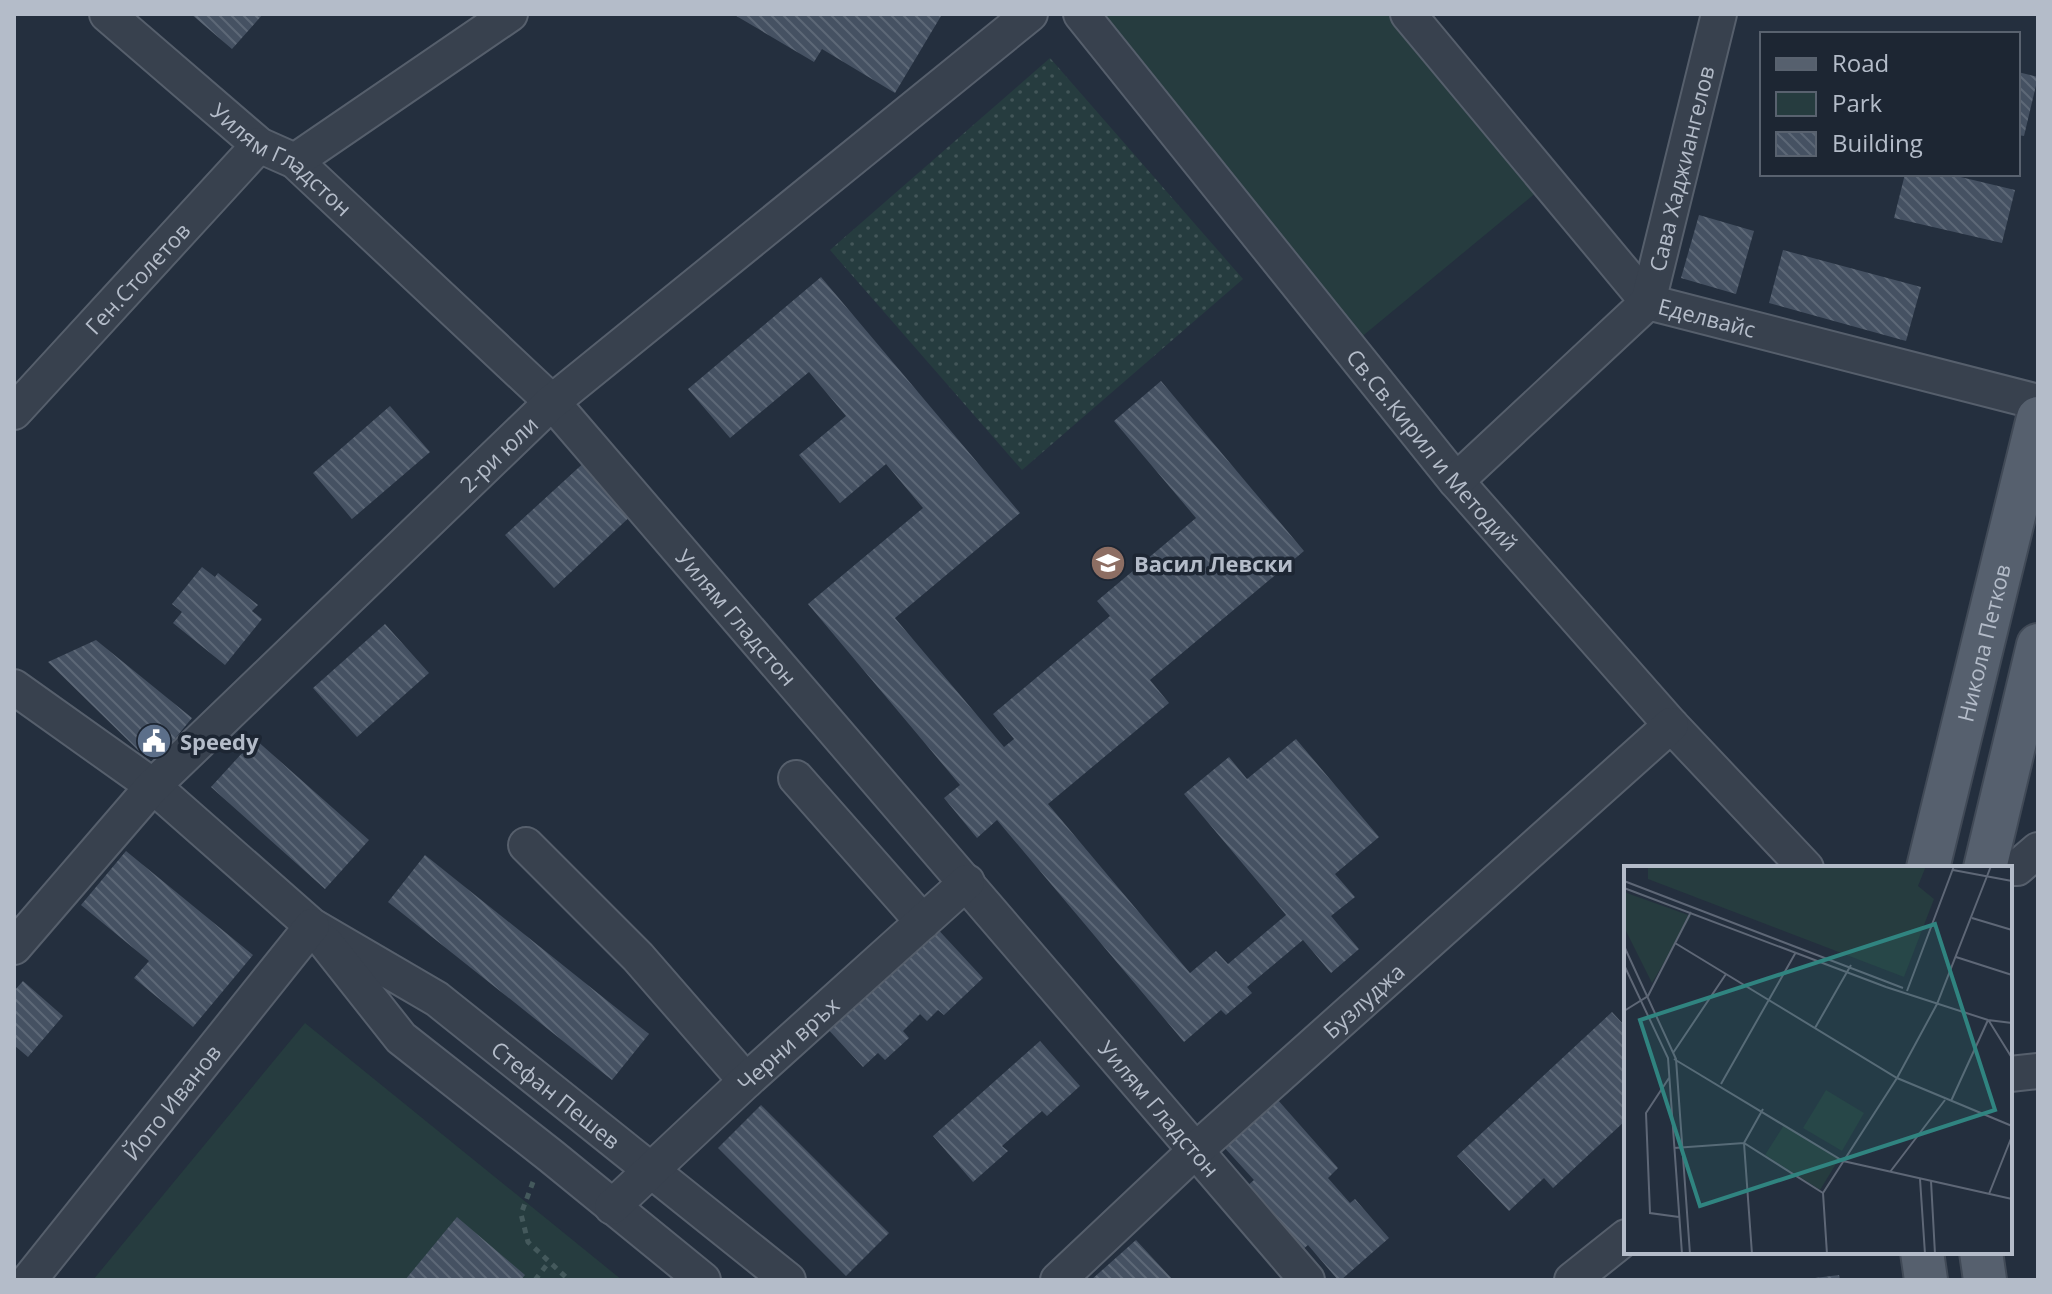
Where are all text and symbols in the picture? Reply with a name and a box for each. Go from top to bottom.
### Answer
legend [1760,32,2020,176]
text: Road [1832,46,1889,79]
street label: Сава Хаджиангелов [1641,62,1721,274]
text: Park [1832,86,1883,119]
street label: Уилям Гладстон [205,96,359,222]
text: Building [1832,126,1923,159]
street label: Ген.Столетов [78,215,196,340]
street label: Еделвайс [1655,290,1759,344]
street label: Св.Св.Кирил и Методий [1340,342,1525,557]
street label: 2-ри юли [453,409,544,498]
street label: Уилям Гладстон [670,542,804,692]
school or university icon: Васил Левски [1089,544,1127,582]
place label: Васил Левски [1134,548,1293,578]
street label: Никола Петков [1949,561,2017,725]
public building icon: Speedy [135,722,173,760]
place label: Speedy [180,726,259,756]
inset map [1624,866,2012,1254]
street label: Бузлуджа [1316,956,1410,1045]
street label: Черни връх [730,989,845,1097]
street label: Стефан Пешев [486,1034,627,1155]
street label: Уилям Гладстон [1092,1034,1227,1183]
street label: Йото Иванов [116,1038,227,1166]

